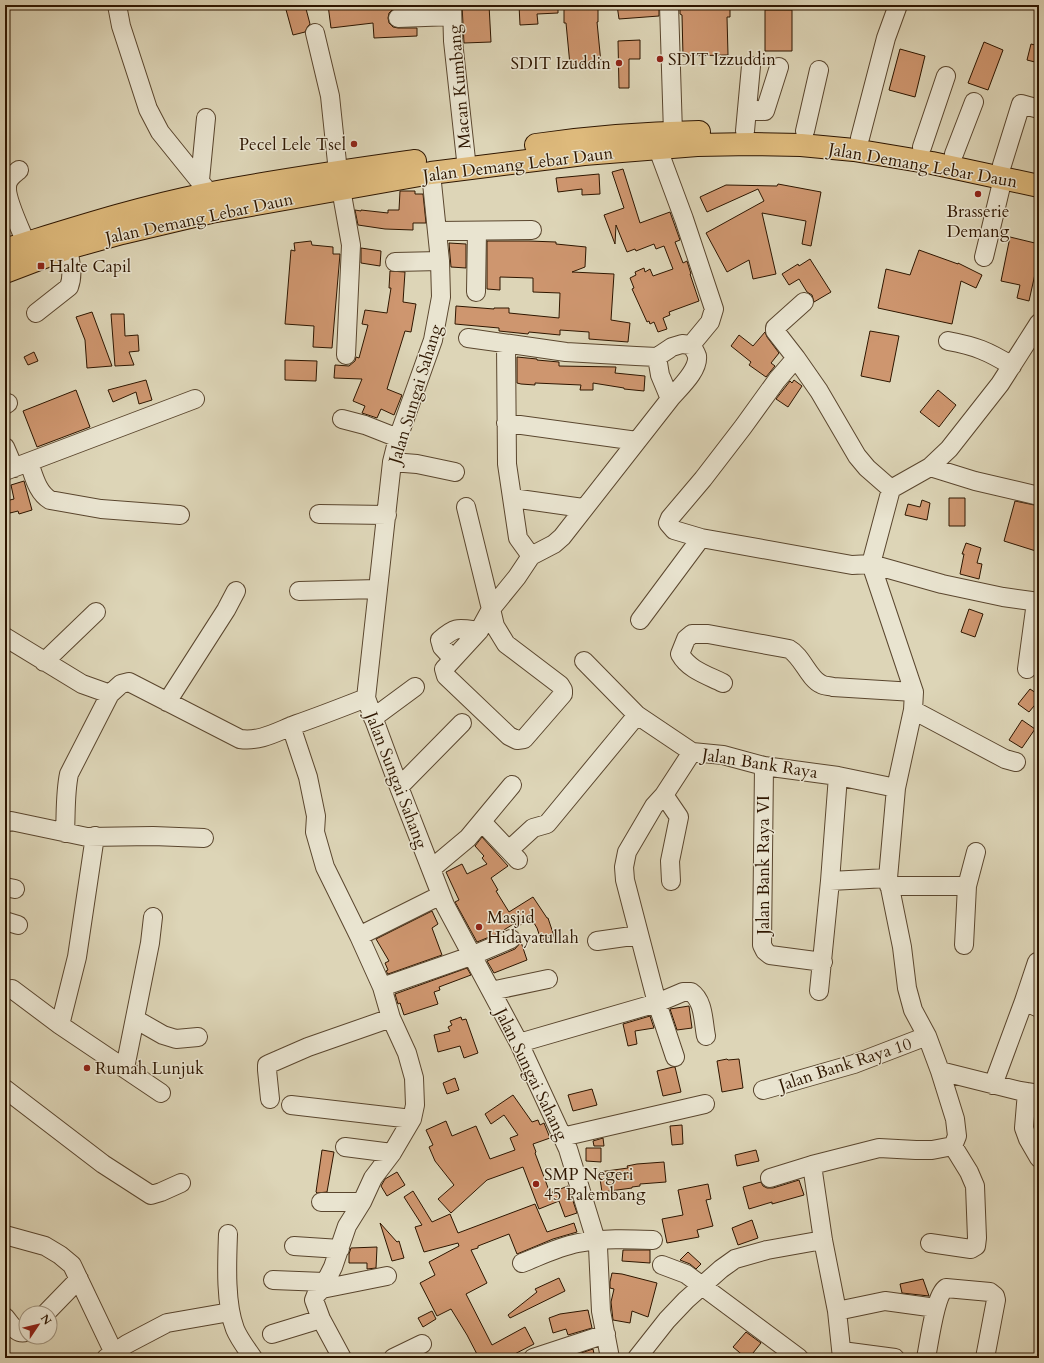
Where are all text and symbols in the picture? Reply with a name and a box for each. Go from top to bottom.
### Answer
street label: Macan Kumbang [443,23,476,150]
place label: SDIT Izzuddin [668,48,776,71]
place label: SDIT Izuddin [511,52,611,75]
marker: SDIT Izzuddin [655,54,665,64]
marker: SDIT Izuddin [614,58,624,68]
place label: Pecel Lele Tsel [239,133,347,156]
street label: Jalan Demang Lebar Daun [824,137,1019,193]
marker: Pecel Lele Tsel [349,139,359,149]
street label: Jalan Demang Lebar Daun [419,141,615,188]
street label: Jalan Demang Lebar Daun [100,187,295,250]
marker: Brasserie Demang [973,189,983,199]
place label: Brasserie Demang [947,200,1010,243]
place label: Halte Capil [49,255,132,278]
marker: Halte Capil [36,261,46,271]
street label: Jalan Sungai Sahang [382,321,448,469]
street label: Jalan Sungai Sahang [359,706,433,852]
street label: Jalan Bank Raya [698,743,820,784]
street label: Jalan Bank Raya VI [752,795,775,938]
place label: Masjid Hidayatullah [487,906,579,949]
marker: Masjid Hidayatullah [474,922,484,932]
street label: Jalan Sungai Sahang [488,1002,574,1145]
street label: Jalan Bank Raya 10 [773,1032,915,1098]
place label: Rumah Lunjuk [95,1057,205,1080]
marker: Rumah Lunjuk [82,1063,92,1073]
place label: SMP Negeri 45 Palembang [544,1163,646,1206]
marker: SMP Negeri 45 Palembang [531,1179,541,1189]
north arrow [18,1305,58,1345]
text: N [37,1311,55,1328]

